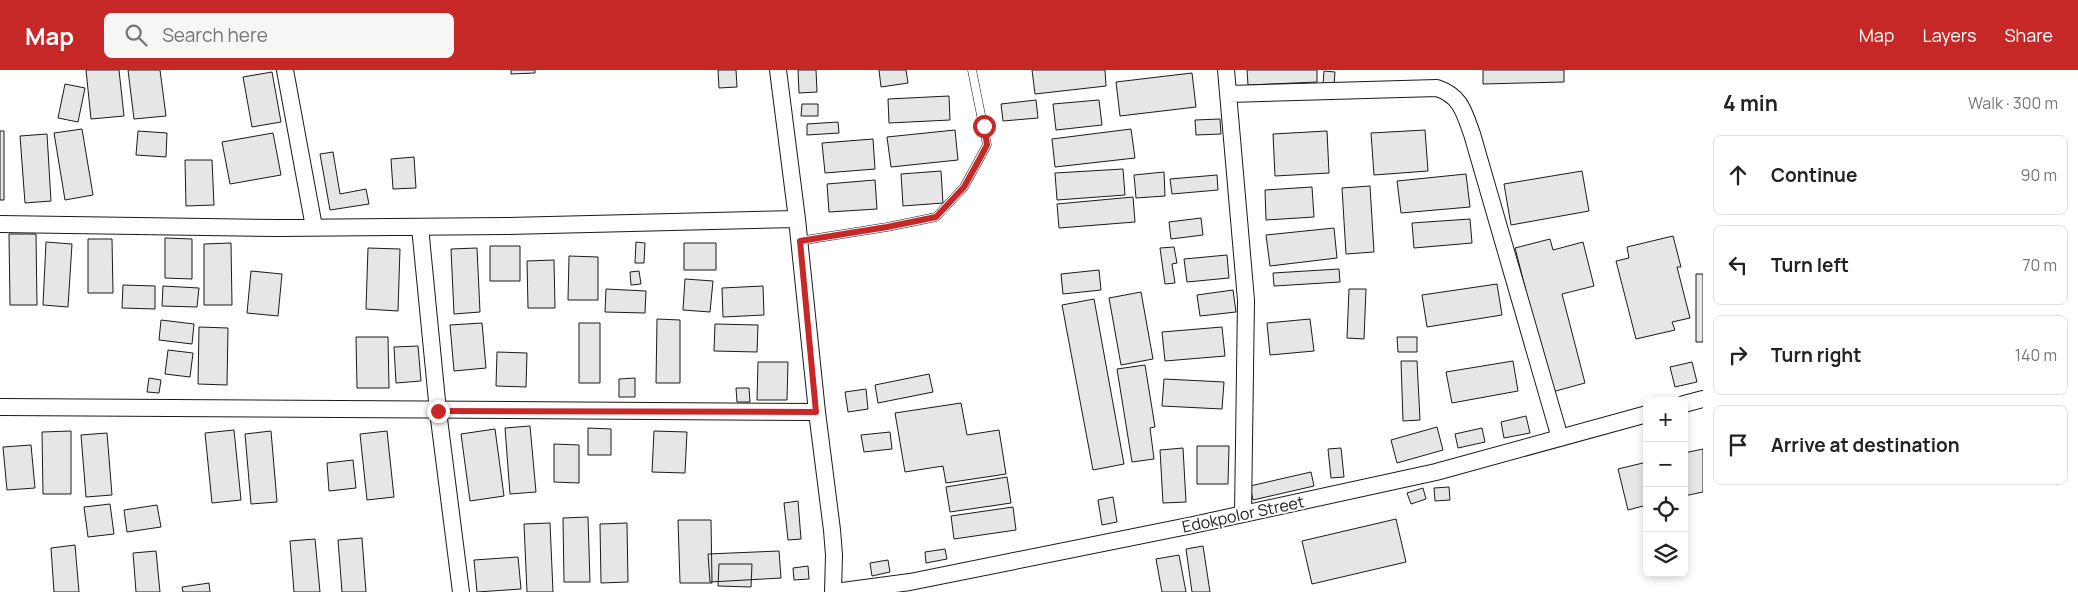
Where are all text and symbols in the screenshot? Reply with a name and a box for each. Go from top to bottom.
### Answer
search box [104,13,454,58]
text: Map [25,19,74,52]
icon: search [122,21,150,49]
text: Search here [162,22,268,48]
text: Map [1859,23,1894,47]
text: Layers [1922,23,1976,47]
text: Share [2004,23,2053,47]
text: 4 min [1723,89,1778,117]
text: Walk · 300 m [1968,92,2058,114]
route start [973,115,996,138]
icon: ahead [1724,161,1752,189]
text: Continue [1771,162,1857,188]
text: 90 m [2021,164,2057,186]
icon: left [1724,251,1752,279]
text: Turn left [1771,252,1849,278]
text: 70 m [2022,254,2057,276]
icon: right [1724,341,1752,369]
text: Turn right [1771,342,1861,368]
text: 140 m [2015,344,2057,366]
map controls [1643,397,1688,577]
button: + [1643,397,1688,442]
route end [427,400,450,423]
icon: arrive [1724,431,1752,459]
text: Arrive at destination [1771,432,1960,458]
button: − [1643,442,1688,487]
button: locate [1643,487,1688,532]
street label: Edokpolor Street [1180,490,1306,538]
button: layers [1643,532,1688,577]

